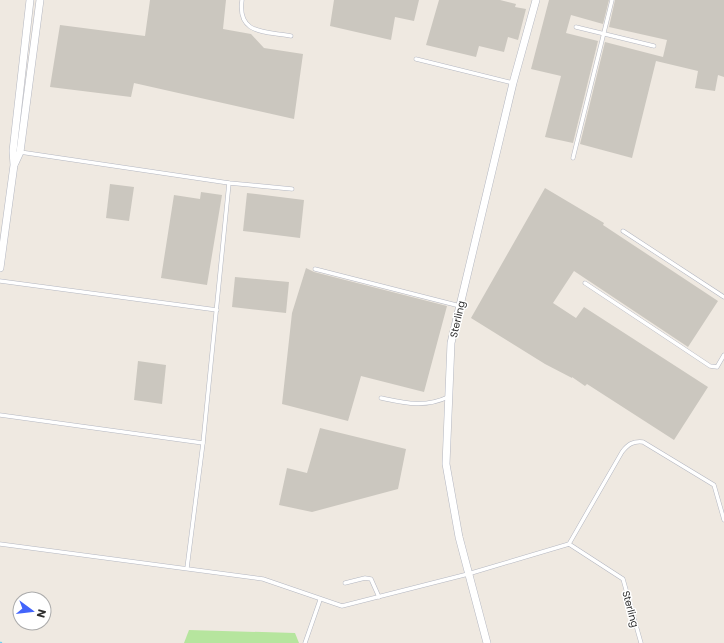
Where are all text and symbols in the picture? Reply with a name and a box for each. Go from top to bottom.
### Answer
street label: Sterling [446,299,469,339]
street label: Sterling [618,589,643,629]
north arrow [12,591,52,631]
text: N [33,608,50,620]

